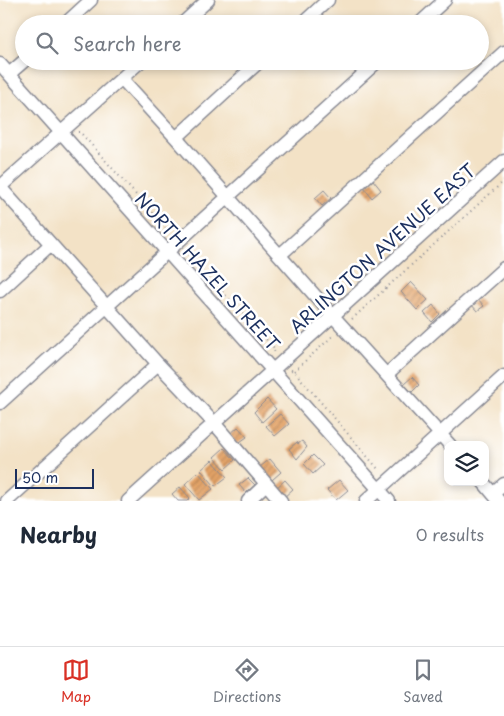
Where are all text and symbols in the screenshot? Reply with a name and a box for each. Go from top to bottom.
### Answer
search box [15,15,489,70]
icon: search [33,29,61,57]
text: Search here [73,29,182,57]
street label: ARLINGTON AVENUE EAST [283,156,482,339]
street label: NORTH HAZEL STREET [129,186,287,357]
map controls [444,441,489,486]
button: layers [444,441,489,486]
scale bar [15,466,94,489]
text: 50 m [22,467,58,488]
text: Nearby [20,518,97,550]
text: 0 results [416,522,484,546]
tab: Map [61,656,91,707]
tab: Directions [213,656,281,707]
tab: Saved [403,656,443,707]

